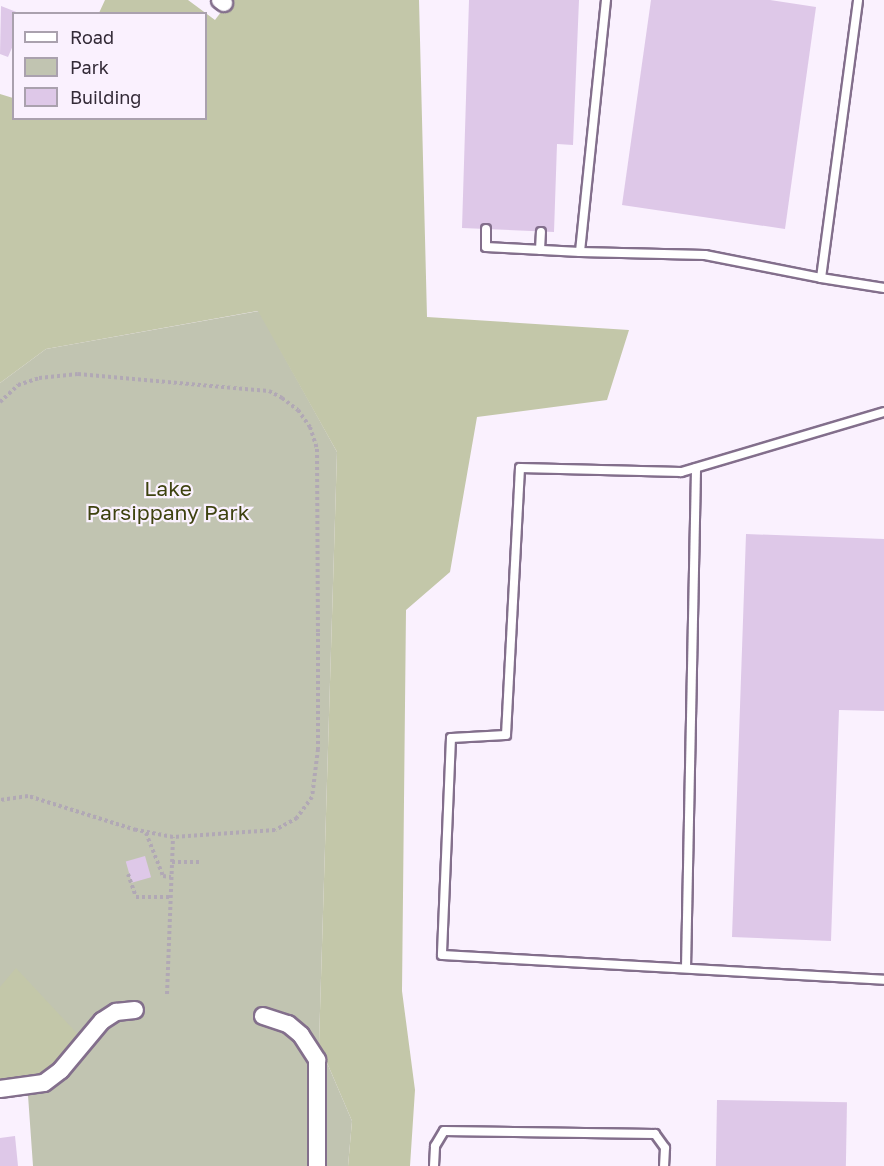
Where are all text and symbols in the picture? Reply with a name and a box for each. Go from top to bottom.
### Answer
legend [12,12,207,120]
text: Road [70,26,114,48]
text: Park [70,56,109,78]
text: Building [70,86,141,108]
park label: Lake Parsippany Park [86,475,250,525]

